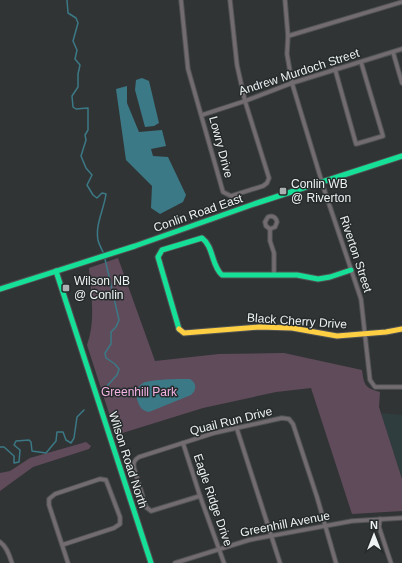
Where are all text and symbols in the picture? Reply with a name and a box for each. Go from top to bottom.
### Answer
street label: Andrew Murdoch Street [237,46,362,98]
street label: Lowry Drive [206,115,236,180]
place label: Conlin WB @ Riverton [291,177,351,205]
marker: Conlin WB @ Riverton [278,186,288,196]
street label: Conlin Road East [152,191,245,235]
street label: Riverton Street [337,214,375,295]
place label: Wilson NB @ Conlin [74,274,130,302]
marker: Wilson NB @ Conlin [61,283,71,293]
street label: Black Cherry Drive [247,311,348,331]
park label: Greenhill Park [101,385,178,399]
street label: Quail Run Drive [188,404,274,438]
street label: Wilson Road North [106,410,150,510]
street label: Eagle Ridge Drive [191,452,235,548]
street label: Greenhill Avenue [239,508,331,540]
north arrow [354,515,394,555]
text: N [370,519,378,531]

